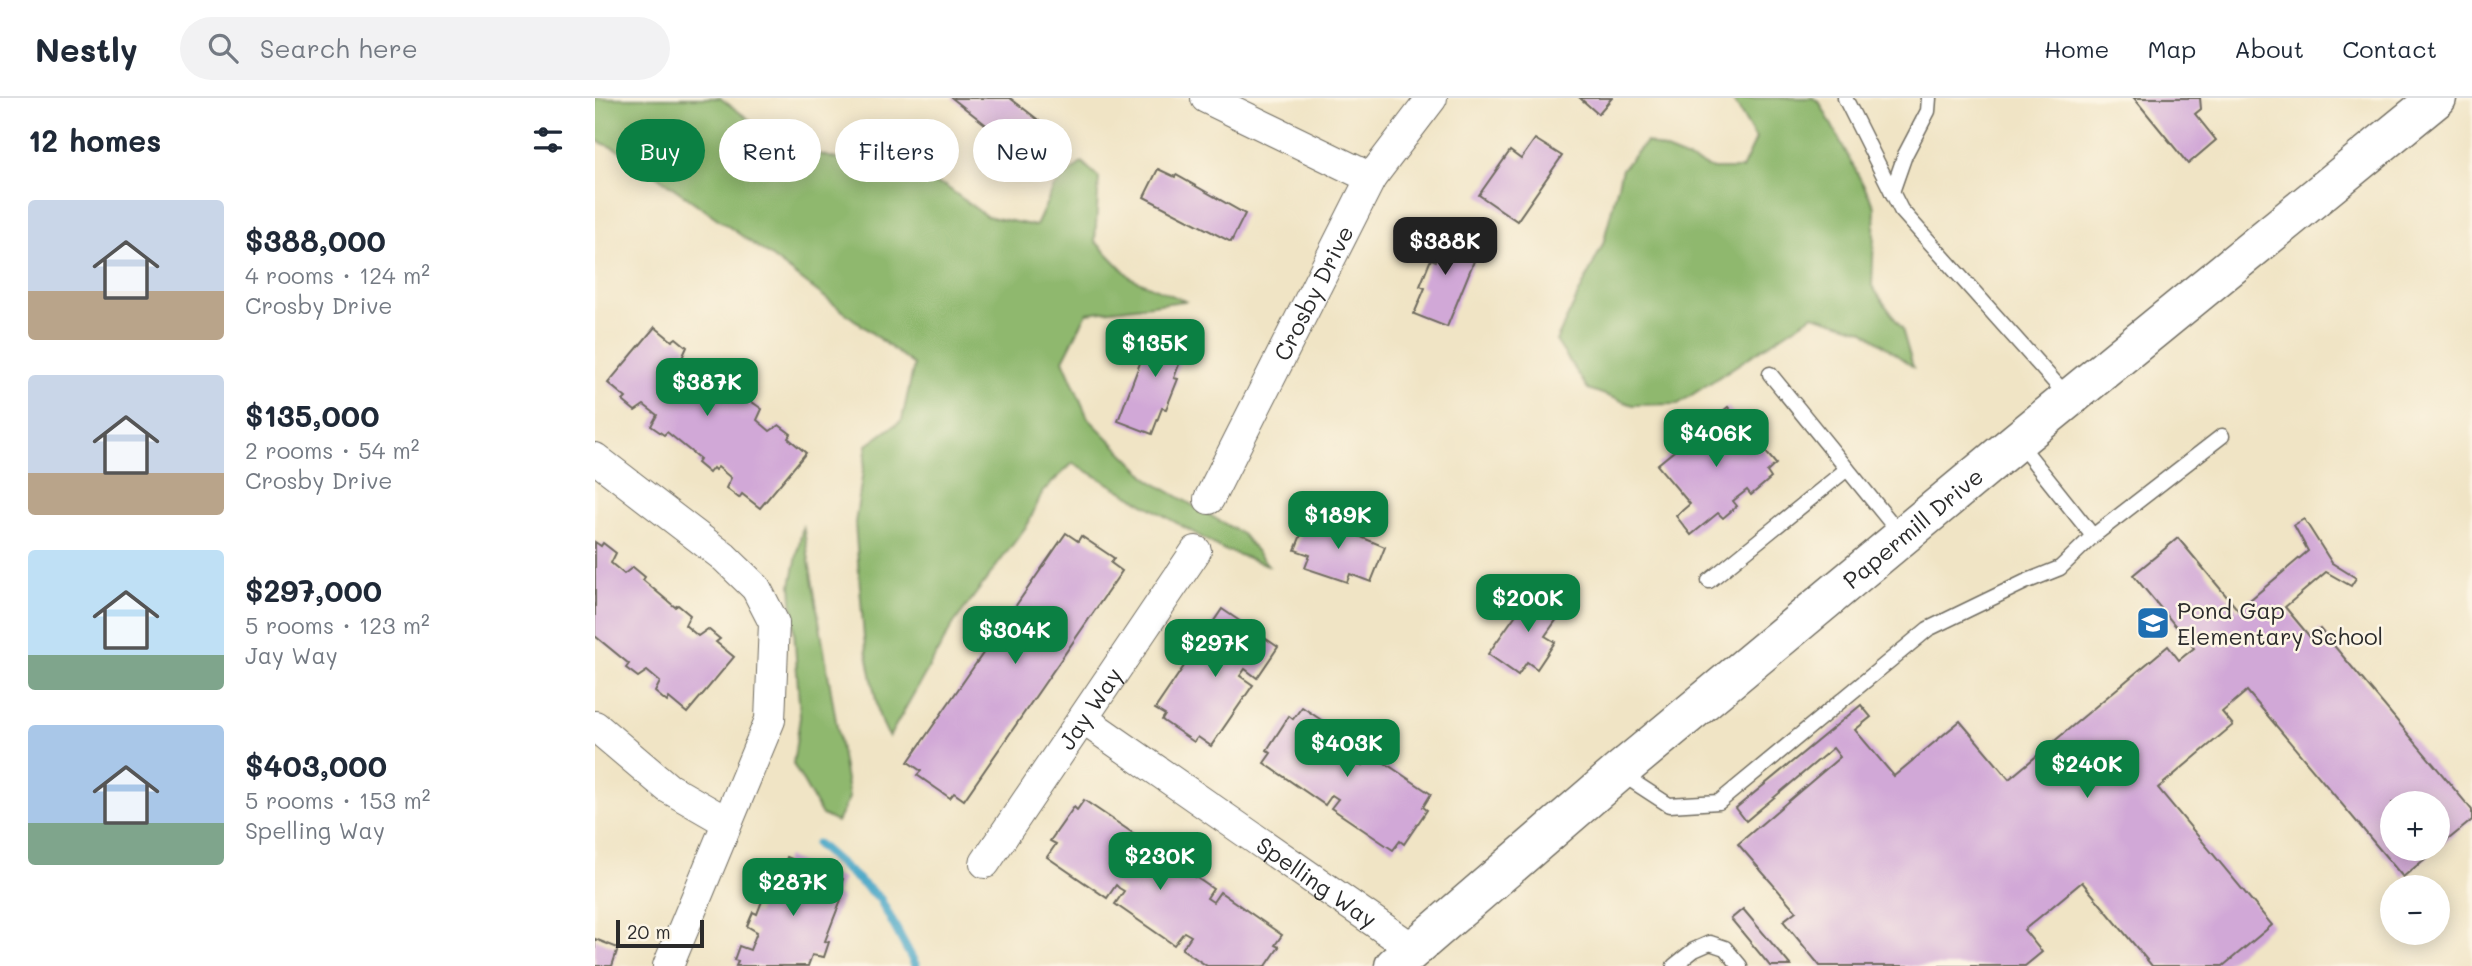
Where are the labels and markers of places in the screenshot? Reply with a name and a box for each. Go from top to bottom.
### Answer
pin: $388K [1396,218,1494,277]
pin: $135K [1106,320,1204,379]
pin: $387K [658,358,756,418]
pin: $406K [1667,410,1765,469]
pin: $189K [1289,491,1387,551]
pin: $200K [1479,574,1577,634]
place label: Pond Gap Elementary School [2177,595,2383,651]
school or university icon: Pond Gap Elementary School [2134,604,2172,642]
pin: $304K [966,606,1064,666]
pin: $297K [1166,620,1264,679]
pin: $403K [1298,720,1396,779]
pin: $240K [2038,740,2136,800]
pin: $230K [1111,832,1209,892]
pin: $287K [744,858,842,918]

